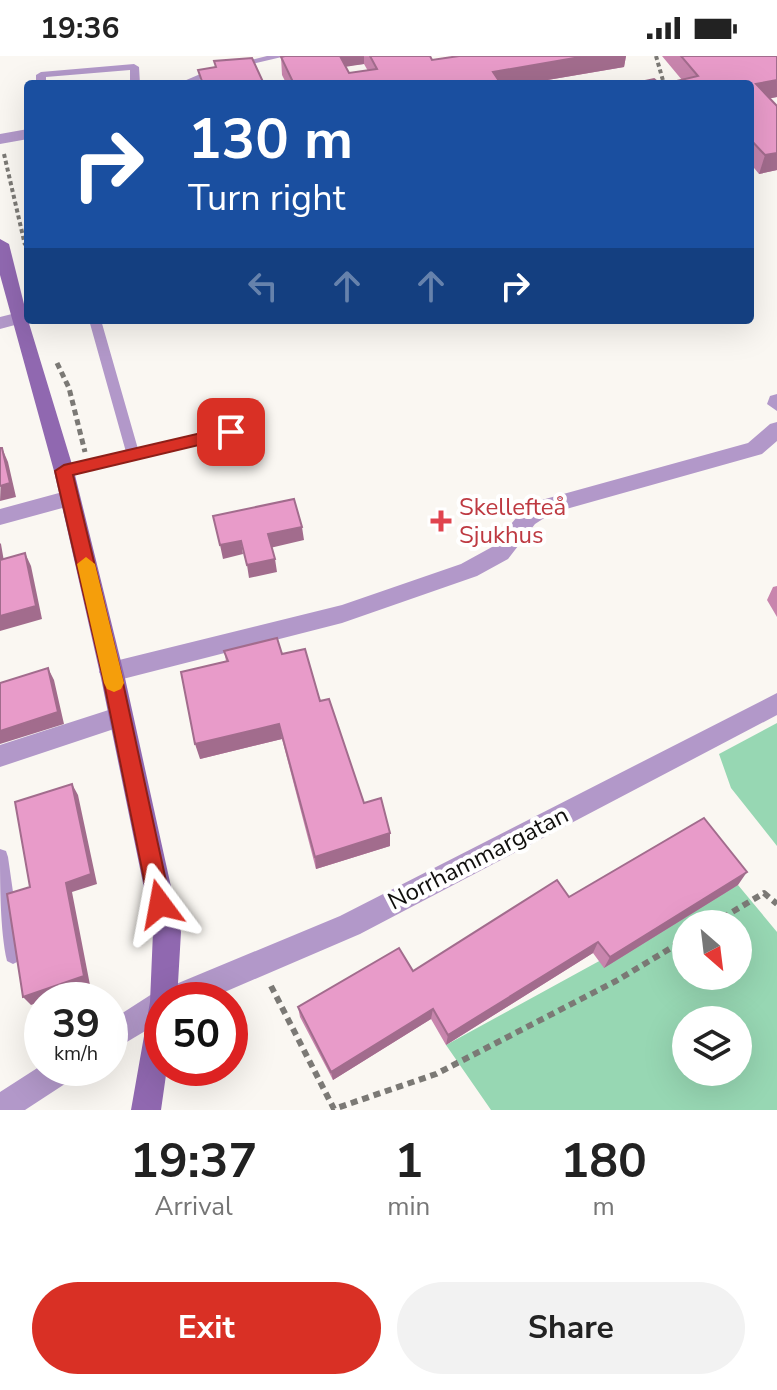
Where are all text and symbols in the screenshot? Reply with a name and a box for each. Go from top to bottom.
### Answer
text: 19:36 [40,8,119,49]
text: 130 m [188,101,353,178]
icon: right [56,112,160,216]
text: Turn right [188,174,345,223]
icon: left [241,264,285,308]
icon: ahead [325,264,369,308]
icon: ahead [409,264,453,308]
icon: right [493,264,537,308]
pin [197,398,265,466]
icon: arrive [209,410,253,454]
place label: Skellefteå Sjukhus [459,491,566,551]
marker: Skellefteå Sjukhus [430,510,452,532]
street label: Norrhammargatan [382,799,574,917]
position arrow [118,862,202,946]
north arrow [672,910,752,990]
map controls [672,910,752,1086]
speed limit sign: 50 [144,982,248,1086]
text: 39 [52,997,100,1051]
button: layers [672,1006,752,1086]
text: km/h [54,1040,98,1067]
text: 19:37 [130,1128,257,1194]
text: 1 [394,1128,423,1194]
text: 180 [560,1128,647,1194]
text: Arrival [155,1189,233,1224]
text: min [387,1189,430,1224]
text: m [593,1189,615,1224]
button: Exit [32,1282,381,1374]
button: Share [397,1282,745,1374]

